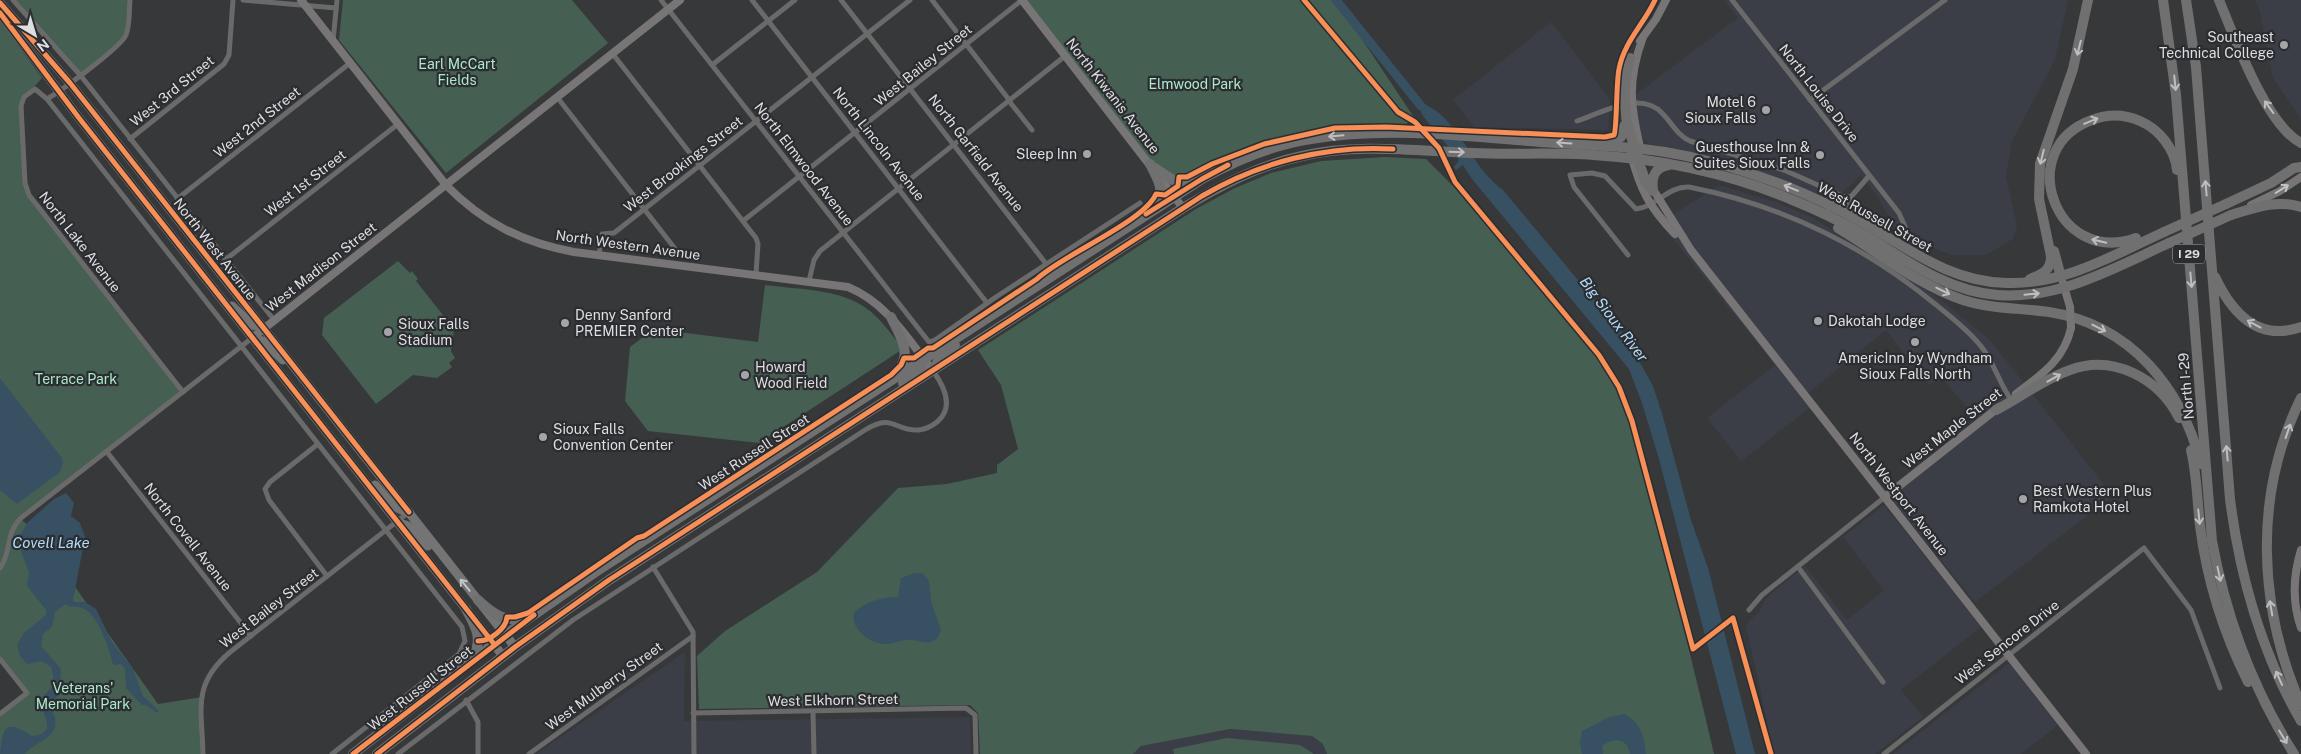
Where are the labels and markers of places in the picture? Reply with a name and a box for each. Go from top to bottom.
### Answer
place label: Southeast Technical College [2159,29,2274,61]
marker: Southeast Technical College [2278,39,2290,51]
place label: Motel 6 Sioux Falls [1685,94,1756,126]
marker: Motel 6 Sioux Falls [1760,104,1772,116]
place label: Guesthouse Inn & Suites Sioux Falls [1694,139,1810,171]
place label: Sleep Inn [1016,146,1077,162]
marker: Sleep Inn [1081,148,1093,160]
marker: Guesthouse Inn & Suites Sioux Falls [1814,149,1826,161]
place label: Denny Sanford PREMIER Center [575,307,684,339]
place label: Dakotah Lodge [1828,313,1926,329]
marker: Dakotah Lodge [1812,315,1824,327]
place label: Sioux Falls Stadium [398,316,469,348]
marker: Denny Sanford PREMIER Center [559,317,571,329]
marker: Sioux Falls Stadium [382,326,394,338]
marker: AmericInn by Wyndham Sioux Falls North [1909,336,1921,348]
place label: AmericInn by Wyndham Sioux Falls North [1838,350,1992,382]
place label: Howard Wood Field [755,359,827,391]
marker: Howard Wood Field [739,369,751,381]
place label: Sioux Falls Convention Center [553,421,673,453]
marker: Sioux Falls Convention Center [537,431,549,443]
place label: Best Western Plus Ramkota Hotel [2033,483,2152,515]
marker: Best Western Plus Ramkota Hotel [2017,493,2029,505]

